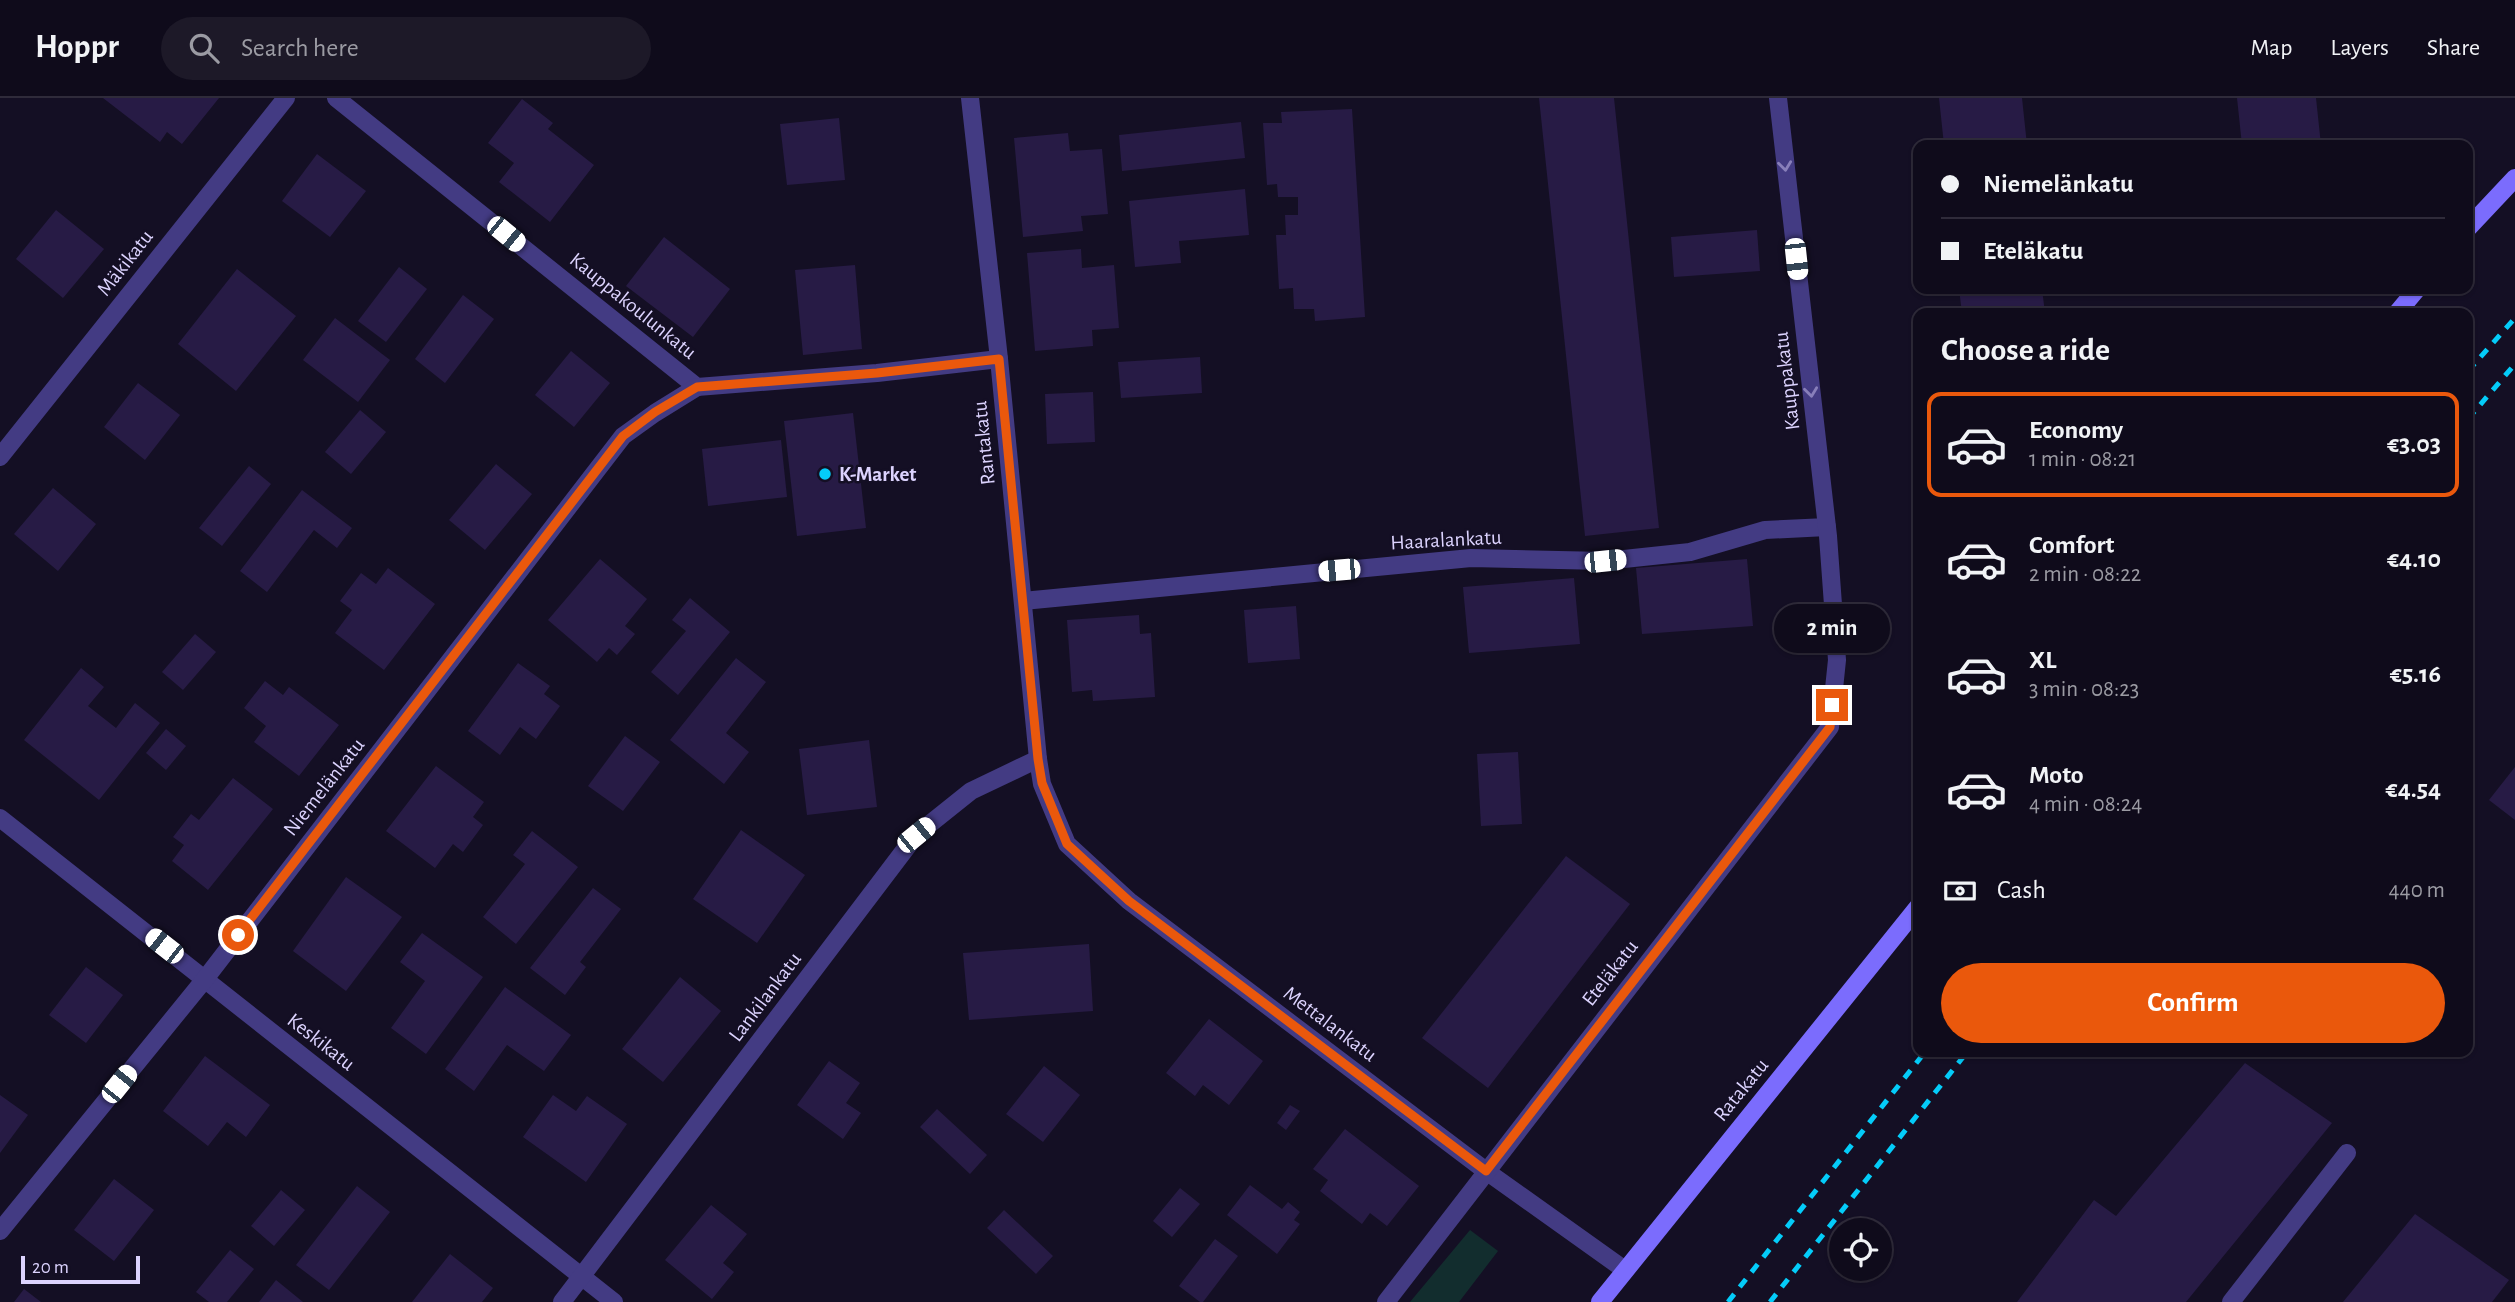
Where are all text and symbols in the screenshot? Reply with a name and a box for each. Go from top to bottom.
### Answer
search box [161,17,651,80]
icon: search [185,29,223,67]
text: Hoppr [35,31,119,64]
text: Search here [241,35,359,61]
text: Map [2250,36,2292,60]
text: Layers [2330,36,2389,60]
text: Share [2427,36,2480,60]
one-way arrow [1778,160,1793,172]
text: Niemelänkatu [1983,171,2134,197]
car [484,213,529,255]
street label: Mäkikatu [93,226,157,300]
car [1784,237,1809,281]
text: Eteläkatu [1983,238,2083,264]
street label: Kauppakoulunkatu [566,249,700,363]
street label: Kauppakatu [1771,330,1803,431]
text: Choose a ride [1941,334,2110,366]
one-way arrow [1804,386,1819,398]
street label: Rantakatu [969,400,999,486]
icon: car [1945,413,2008,476]
text: Economy [2029,417,2123,443]
text: €3.03 [2387,431,2441,457]
text: 1 min · 08:21 [2029,448,2136,471]
place label: K-Market [839,464,916,485]
marker: K-Market [817,466,833,482]
street label: Haaralankatu [1390,527,1502,553]
icon: car [1945,528,2008,591]
text: Comfort [2029,532,2114,558]
text: €4.10 [2387,546,2441,572]
car [1584,548,1627,574]
car [1318,558,1361,582]
text: 2 min · 08:22 [2029,563,2141,586]
callout: 2 min [1774,603,1890,652]
text: 2 min [1806,617,1858,640]
icon: car [1945,643,2008,706]
text: XL [2029,647,2056,673]
text: €5.16 [2390,661,2441,687]
text: 3 min · 08:23 [2029,678,2139,701]
route end [1816,689,1848,721]
street label: Niemelänkatu [280,734,369,840]
icon: car [1945,758,2008,821]
text: Moto [2029,762,2084,788]
text: €4.54 [2386,776,2441,802]
text: 4 min · 08:24 [2029,793,2142,816]
car [894,814,939,856]
icon: cash [1941,872,1979,910]
text: Cash [1997,877,2046,903]
text: 440 m [2389,879,2445,902]
route start [222,919,254,951]
car [141,925,188,967]
street label: Eteläkatu [1578,936,1642,1010]
street label: Lankilankatu [725,948,805,1045]
button: Confirm [1941,963,2445,1043]
street label: Mettalankatu [1279,982,1381,1066]
street label: Keskikatu [283,1009,359,1075]
street label: Ratakatu [1710,1055,1773,1125]
car [98,1061,141,1107]
map controls [1829,1218,1892,1281]
button: locate [1829,1218,1892,1281]
scale bar [21,1253,140,1285]
text: 20 m [32,1258,69,1277]

